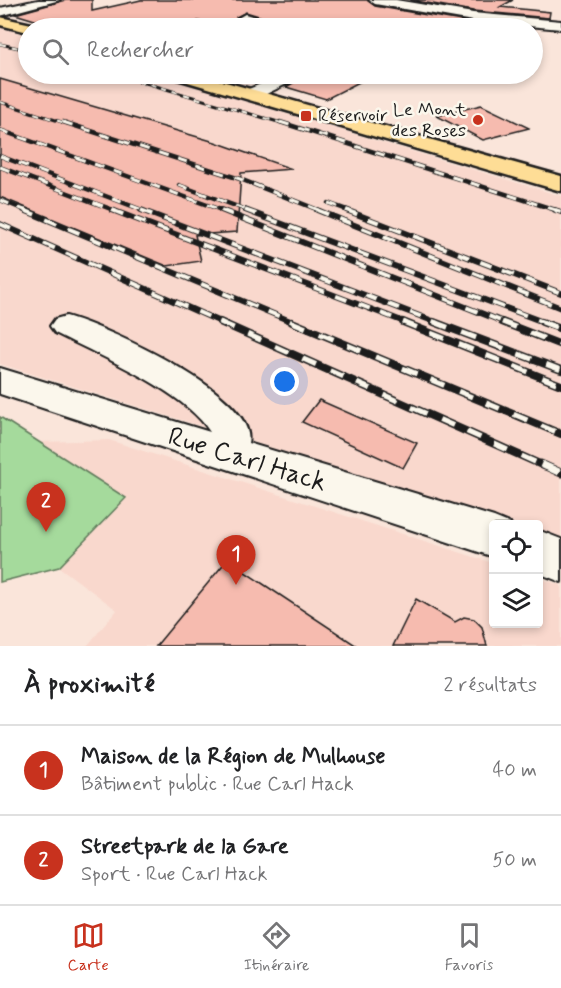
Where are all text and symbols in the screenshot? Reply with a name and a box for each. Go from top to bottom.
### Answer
search box [18,18,543,84]
icon: search [39,35,72,68]
text: Rechercher [87,37,194,65]
place label: Le Mont des Roses [392,98,466,143]
place label: Réservoir [318,104,388,128]
marker: Réservoir [299,109,313,123]
marker: Le Mont des Roses [471,113,485,127]
your location [270,367,299,396]
street label: Rue Carl Hack [163,419,331,501]
pin: 2 [26,482,66,532]
map controls [489,520,543,628]
button: locate [489,520,543,574]
pin: 1 [216,536,256,585]
button: layers [489,574,543,628]
text: À proximité [24,668,155,702]
text: 2 résultats [444,672,537,699]
text: Maison de la Région de Mulhouse [81,743,385,771]
text: 1 [39,757,48,784]
text: 40 m [493,757,537,784]
text: Bâtiment public · Rue Carl Hack [81,771,354,798]
text: Streetpark de la Gare [81,833,288,861]
text: 2 [39,847,48,874]
text: 50 m [492,847,537,874]
text: Sport · Rue Carl Hack [81,861,267,888]
tab: Carte [68,919,109,976]
tab: Itinéraire [244,919,310,976]
tab: Favoris [445,919,493,976]

